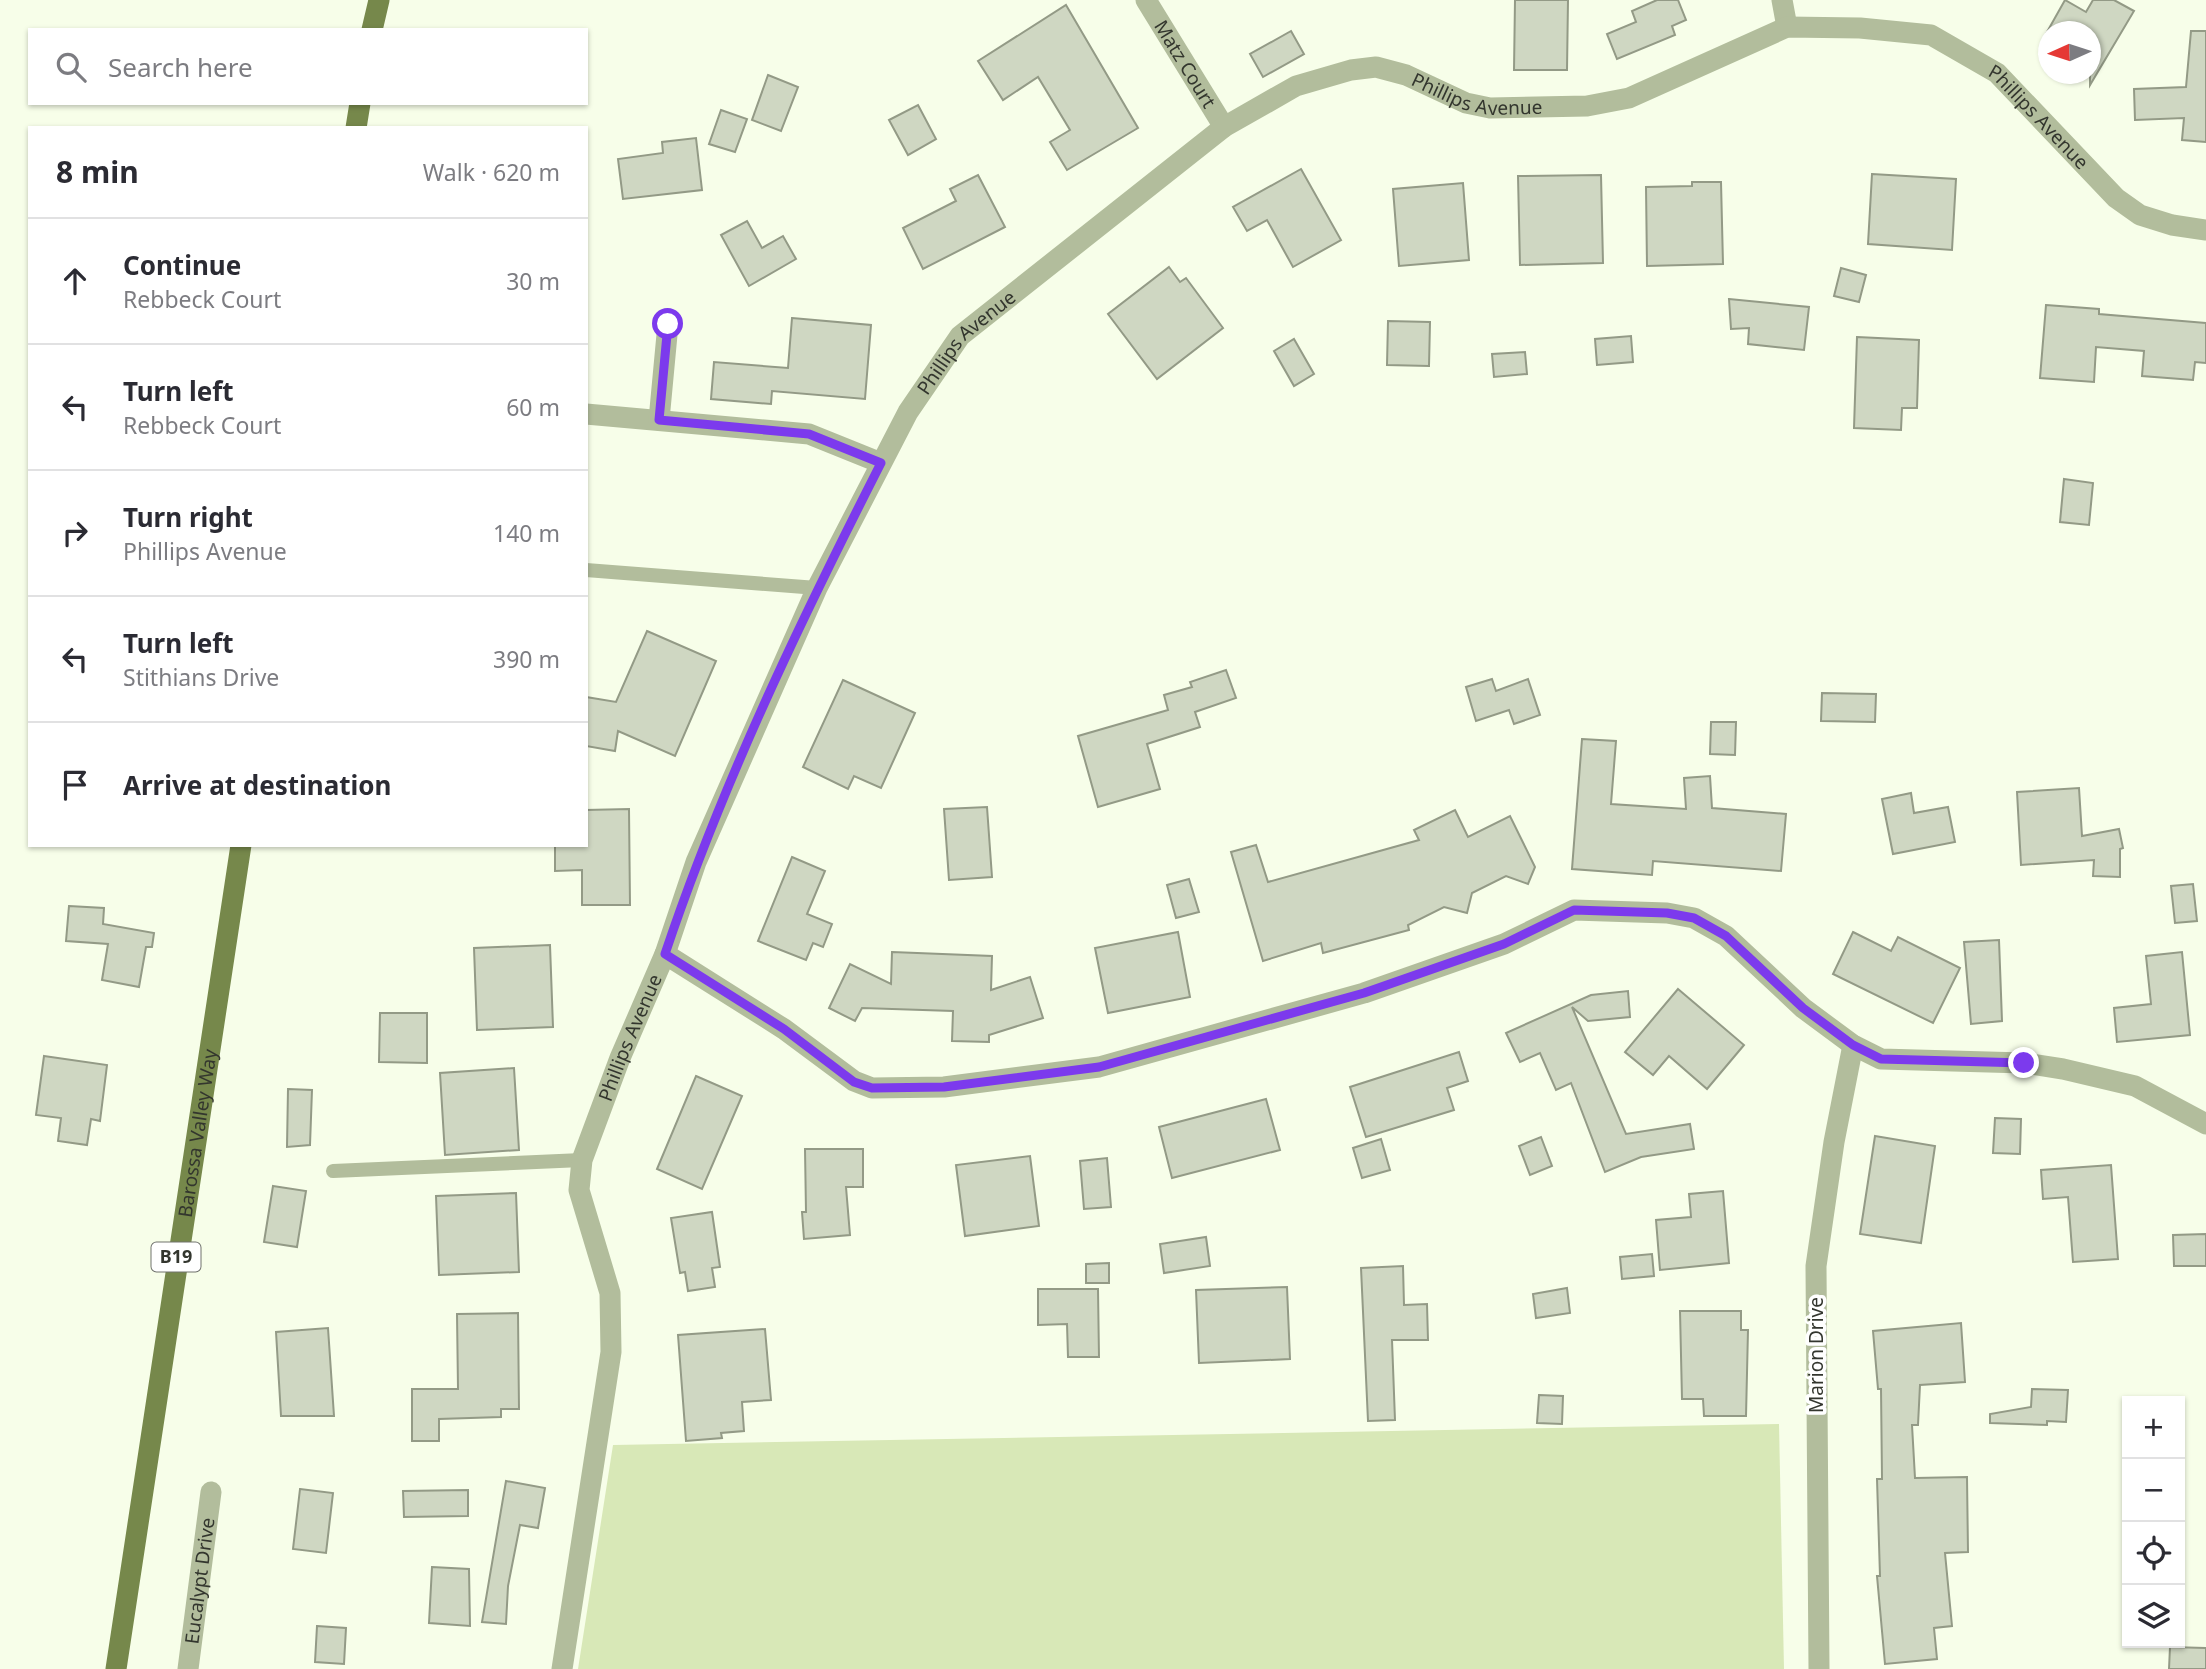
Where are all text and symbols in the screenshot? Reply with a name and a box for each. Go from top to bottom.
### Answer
street label: Matz Court [1148,15,1222,113]
north arrow [2038,21,2101,84]
search box [28,28,588,105]
icon: search [52,48,90,86]
text: Search here [108,49,253,85]
street label: Phillips Avenue [1984,58,2095,175]
street label: Phillips Avenue [1408,66,1543,121]
text: 8 min [56,151,139,192]
text: Walk · 620 m [423,156,560,188]
text: Continue [123,247,241,283]
icon: ahead [56,262,94,300]
text: 30 m [506,265,560,297]
text: Rebbeck Court [123,283,281,315]
street label: Phillips Avenue [911,284,1021,400]
route start [652,308,683,339]
text: Turn left [123,373,234,409]
icon: left [56,388,94,426]
text: 60 m [506,391,560,423]
text: Rebbeck Court [123,409,281,441]
text: Turn right [123,499,253,535]
icon: right [56,514,94,552]
text: 140 m [493,517,560,549]
text: Phillips Avenue [123,535,287,567]
text: Turn left [123,625,234,661]
icon: left [56,640,94,678]
text: 390 m [493,643,560,675]
text: Stithians Drive [123,661,279,693]
icon: arrive [56,766,94,804]
text: Arrive at destination [123,767,392,803]
street label: Phillips Avenue [592,970,668,1105]
street label: Barossa Valley Way [172,1047,223,1219]
route end [2008,1047,2039,1078]
road number: B19 [152,1242,200,1272]
street label: Marion Drive [1803,1297,1829,1413]
map controls [2122,1396,2185,1648]
button: + [2122,1396,2185,1459]
button: − [2122,1459,2185,1522]
street label: Eucalypt Drive [178,1516,221,1646]
button: locate [2122,1522,2185,1585]
button: layers [2122,1585,2185,1648]

